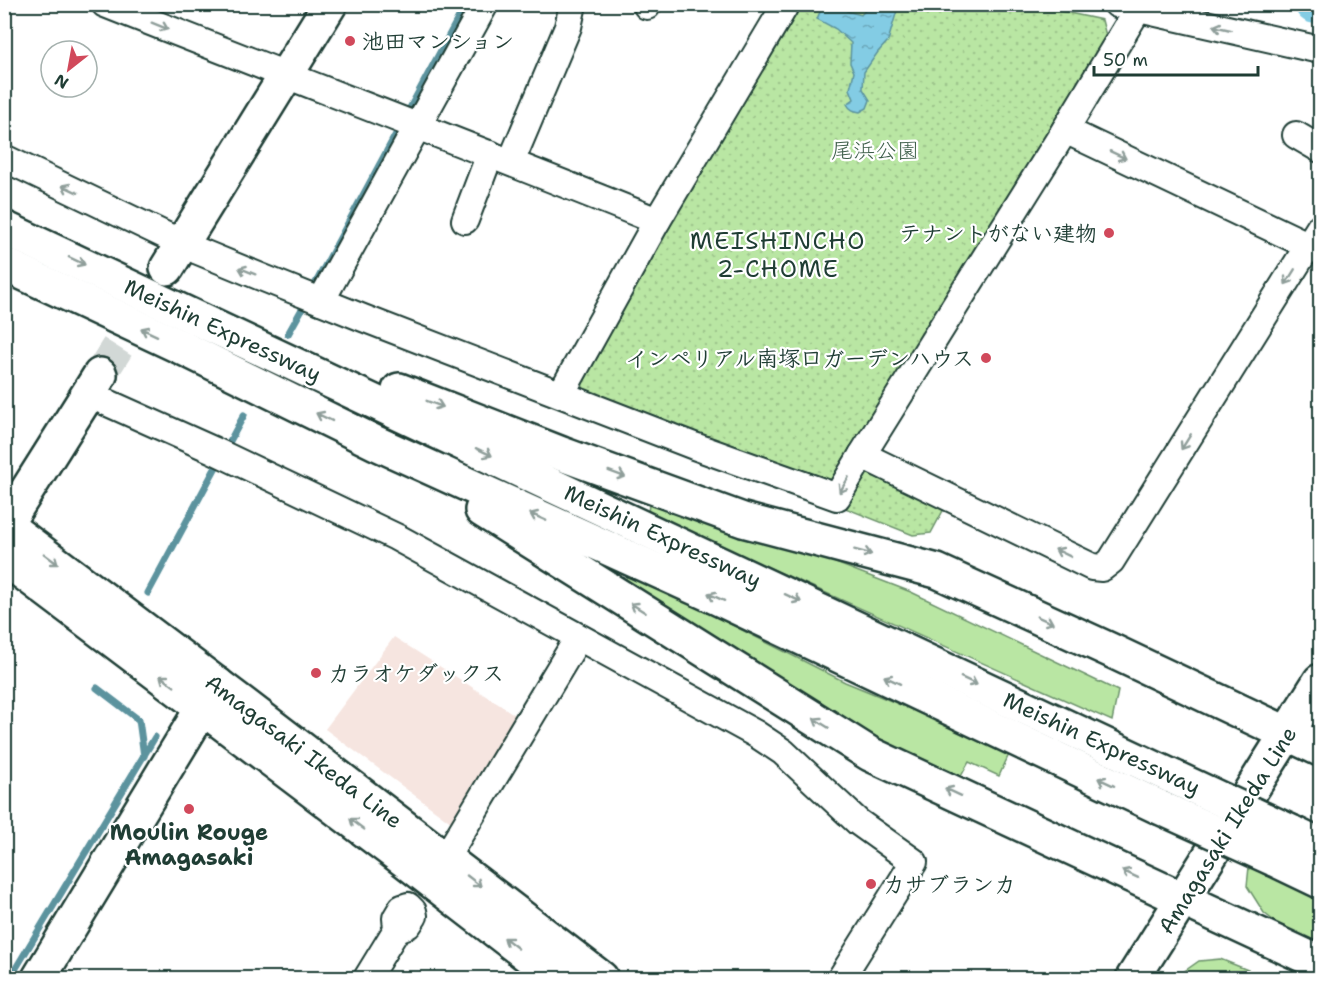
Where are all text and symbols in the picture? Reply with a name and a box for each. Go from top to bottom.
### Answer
one-way arrow [150,21,168,32]
one-way arrow [1213,22,1232,34]
place label: 池田マンション [362,27,514,56]
marker: 池田マンション [343,34,357,48]
north arrow [39,39,99,99]
scale bar [1094,39,1258,77]
text: 50 m [1103,48,1148,72]
text: N [51,69,72,94]
park label: 尾浜公園 [831,136,919,165]
one-way arrow [1109,149,1127,161]
one-way arrow [62,183,80,195]
place label: テナントがない建物 [899,219,1097,248]
district label: MEISHINCHO 2-CHOME [690,225,866,285]
marker: テナントがない建物 [1102,226,1116,240]
one-way arrow [67,256,85,268]
one-way arrow [239,265,257,276]
one-way arrow [1284,268,1296,285]
street label: Meishin Expressway [120,272,326,389]
one-way arrow [140,325,158,337]
place label: インペリアル南塚口ガーデンハウス [626,344,974,373]
marker: インペリアル南塚口ガーデンハウス [979,351,993,365]
one-way arrow [425,399,444,410]
one-way arrow [315,411,333,423]
one-way arrow [1180,433,1192,450]
one-way arrow [474,447,492,458]
one-way arrow [607,469,626,480]
one-way arrow [837,477,850,494]
street label: Meishin Expressway [560,478,766,595]
one-way arrow [530,510,548,522]
one-way arrow [853,546,872,558]
one-way arrow [1054,546,1072,558]
one-way arrow [43,553,59,566]
one-way arrow [707,591,725,603]
one-way arrow [784,592,802,604]
one-way arrow [630,602,646,614]
one-way arrow [1035,615,1053,627]
place label: カラオケダックス [328,659,504,688]
marker: カラオケダックス [309,666,323,680]
street label: Amagasaki Ikeda Line [199,668,408,835]
one-way arrow [884,674,902,686]
one-way arrow [160,675,176,687]
one-way arrow [960,675,978,687]
street label: Meishin Expressway [999,685,1205,802]
one-way arrow [812,716,829,729]
street label: Amagasaki Ikeda Line [1152,721,1303,940]
one-way arrow [1098,775,1116,787]
one-way arrow [944,786,962,797]
marker: Moulin Rouge Amagasaki [182,802,196,816]
one-way arrow [349,817,365,830]
place label: Moulin Rouge Amagasaki [110,818,268,872]
one-way arrow [1121,868,1139,879]
place label: カサブランカ [883,870,1016,899]
one-way arrow [466,874,482,887]
marker: カサブランカ [864,877,878,891]
one-way arrow [503,936,519,949]

